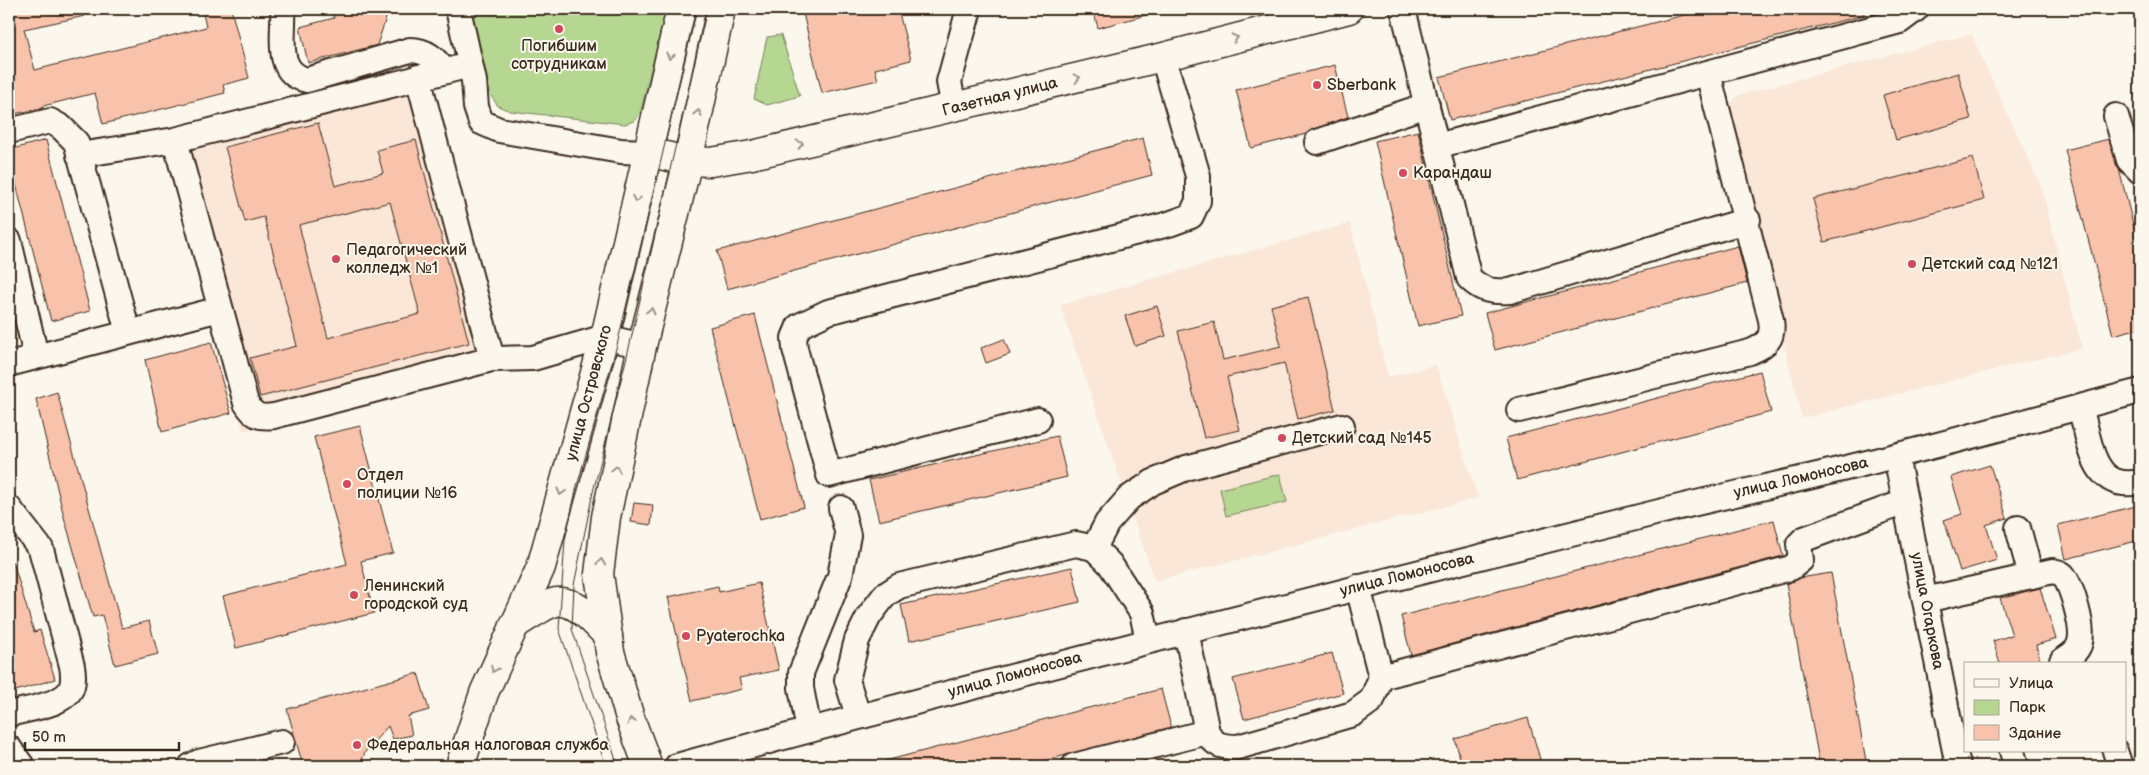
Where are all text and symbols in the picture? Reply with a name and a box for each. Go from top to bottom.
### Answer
marker: Погибшим сотрудникам [553,23,565,35]
one-way arrow [1230,34,1238,44]
place label: Погибшим сотрудникам [511,37,607,74]
one-way arrow [665,52,676,61]
street label: Газетная улица [940,73,1060,121]
one-way arrow [1073,73,1082,84]
place label: Sberbank [1327,76,1396,95]
marker: Sberbank [1311,79,1323,91]
one-way arrow [692,109,703,117]
one-way arrow [795,139,804,150]
place label: Карандаш [1413,164,1492,183]
marker: Карандаш [1397,167,1409,179]
one-way arrow [631,195,642,204]
place label: Педагогический колледж №1 [346,241,467,278]
marker: Педагогический колледж №1 [330,253,342,265]
place label: Детский сад №121 [1922,255,2058,274]
marker: Детский сад №121 [1906,258,1918,270]
one-way arrow [645,306,656,315]
street label: улица Островского [562,323,616,463]
place label: Детский сад №145 [1292,429,1432,448]
marker: Детский сад №145 [1276,432,1288,444]
street label: улица Ломоносова [1732,453,1871,503]
one-way arrow [610,465,621,474]
place label: Отдел полиции №16 [357,466,457,503]
marker: Отдел полиции №16 [341,478,353,490]
one-way arrow [557,488,567,496]
street label: улица Ломоносова [1338,549,1477,601]
street label: улица Огаркова [1906,551,1948,672]
one-way arrow [595,558,606,566]
place label: Ленинский городской суд [363,577,468,614]
marker: Ленинский городской суд [348,589,360,601]
place label: Pyaterochka [696,627,785,646]
marker: Pyaterochka [680,630,692,642]
street label: улица Ломоносова [946,648,1084,702]
legend [1964,662,2126,752]
one-way arrow [489,664,500,673]
text: Улица [2009,674,2054,693]
text: Парк [2009,698,2046,717]
one-way arrow [627,717,637,725]
scale bar [25,720,179,752]
text: Здание [2009,724,2061,743]
text: 50 m [32,728,66,747]
place label: Федеральная налоговая служба [367,736,610,755]
marker: Федеральная налоговая служба [351,739,363,751]

